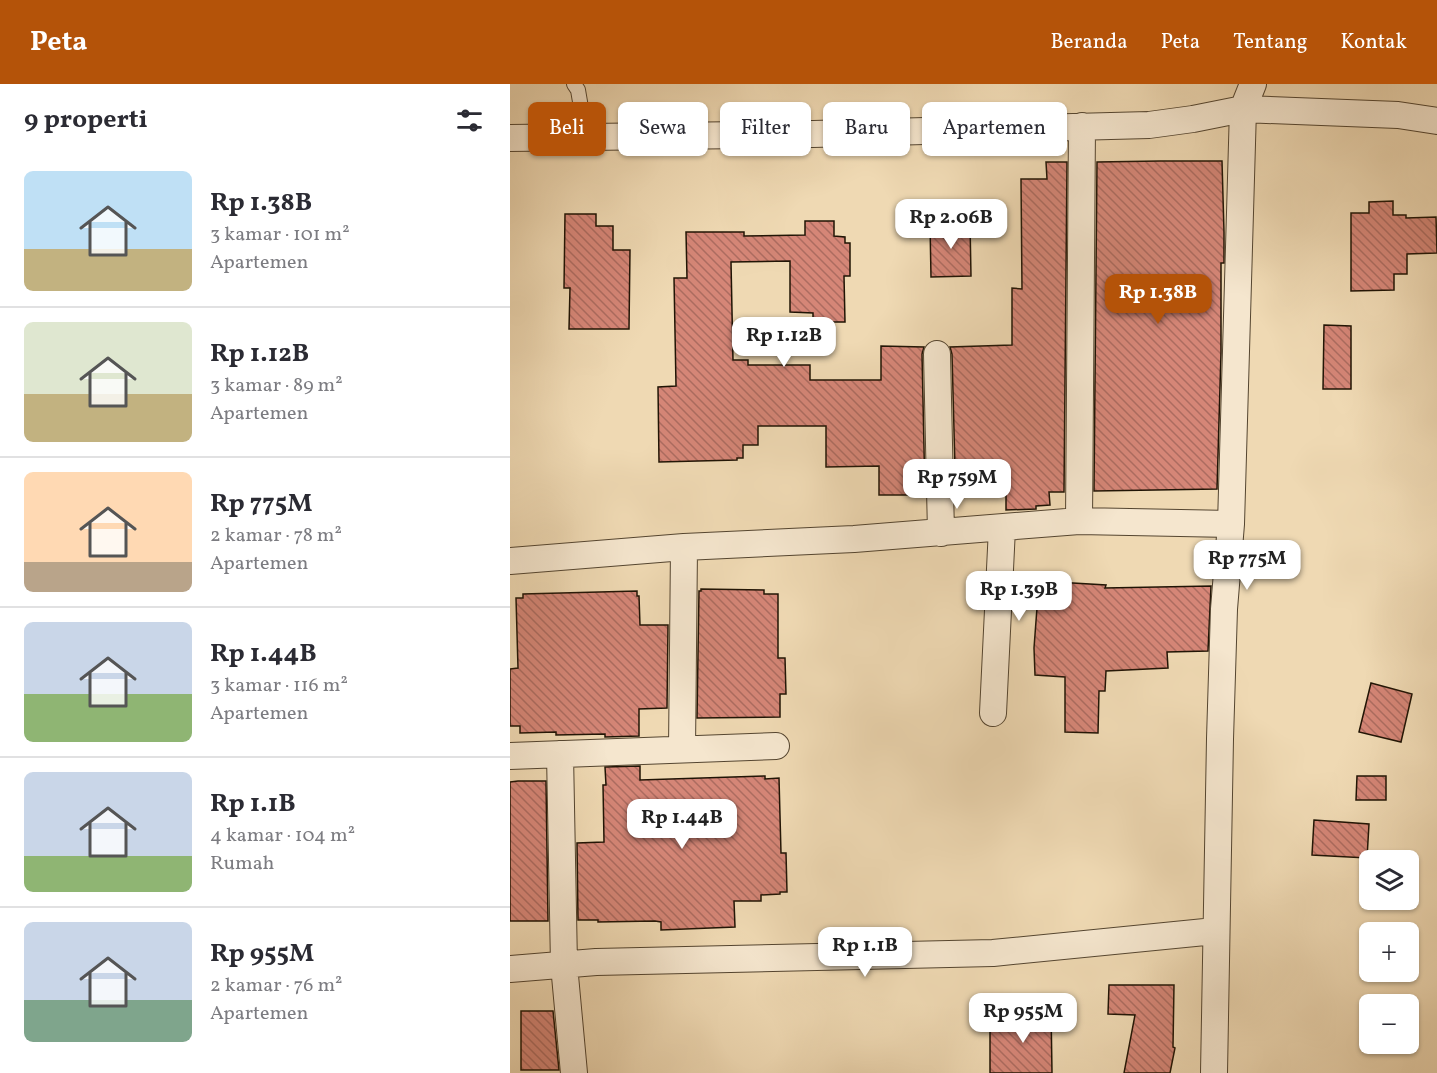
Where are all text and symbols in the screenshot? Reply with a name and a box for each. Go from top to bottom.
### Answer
text: Peta [30,23,87,62]
text: Beranda [1050,28,1128,57]
text: Peta [1161,28,1200,57]
text: Tentang [1233,28,1308,57]
text: Kontak [1341,28,1407,57]
text: 9 properti [24,102,148,138]
chip: Beli [528,102,606,156]
chip: Sewa [618,102,708,156]
chip: Filter [720,102,811,156]
chip: Baru [823,102,910,156]
chip: Apartemen [922,102,1067,156]
icon: filters [453,104,486,137]
text: Rp 1.38B [210,185,312,221]
icon: home [72,195,144,267]
pin: Rp 2.06B [889,199,1013,250]
text: Rp 2.06B [909,204,993,232]
text: 3 kamar · 101 m² [210,221,350,249]
text: Apartemen [210,249,309,277]
pin: Rp 1.38B [1096,274,1220,325]
text: Rp 1.38B [1119,279,1197,307]
pin: Rp 1.12B [722,317,846,368]
text: Rp 1.12B [746,322,822,350]
text: Rp 1.12B [210,336,309,372]
icon: home [72,346,144,418]
text: 3 kamar · 89 m² [210,372,343,400]
text: Apartemen [210,400,309,428]
pin: Rp 759M [902,459,1012,510]
text: Rp 759M [917,464,997,492]
text: Rp 775M [210,486,312,522]
icon: home [72,496,144,568]
text: 2 kamar · 78 m² [210,522,342,550]
pin: Rp 775M [1192,540,1302,591]
text: Rp 775M [1208,545,1286,573]
text: Apartemen [210,550,309,578]
pin: Rp 1.39B [957,571,1081,622]
text: Rp 1.39B [980,576,1058,604]
text: Rp 1.44B [210,636,317,672]
icon: home [72,646,144,718]
text: 3 kamar · 116 m² [210,672,348,700]
text: Apartemen [210,700,309,728]
text: Rp 1.1B [210,786,296,822]
icon: home [72,796,144,868]
pin: Rp 1.44B [620,799,744,850]
text: Rp 1.44B [641,804,723,832]
text: 4 kamar · 104 m² [210,822,355,850]
text: Rumah [210,850,275,878]
map controls [1359,850,1419,1054]
button: layers [1359,850,1419,910]
button: + [1359,922,1419,982]
pin: Rp 1.1B [810,927,920,978]
text: Rp 1.1B [832,932,898,960]
text: Rp 955M [210,936,314,972]
icon: home [72,946,144,1018]
text: 2 kamar · 76 m² [210,972,342,1000]
pin: Rp 955M [968,993,1078,1044]
button: − [1359,994,1419,1054]
text: Rp 955M [983,998,1063,1026]
text: Apartemen [210,1000,309,1028]

